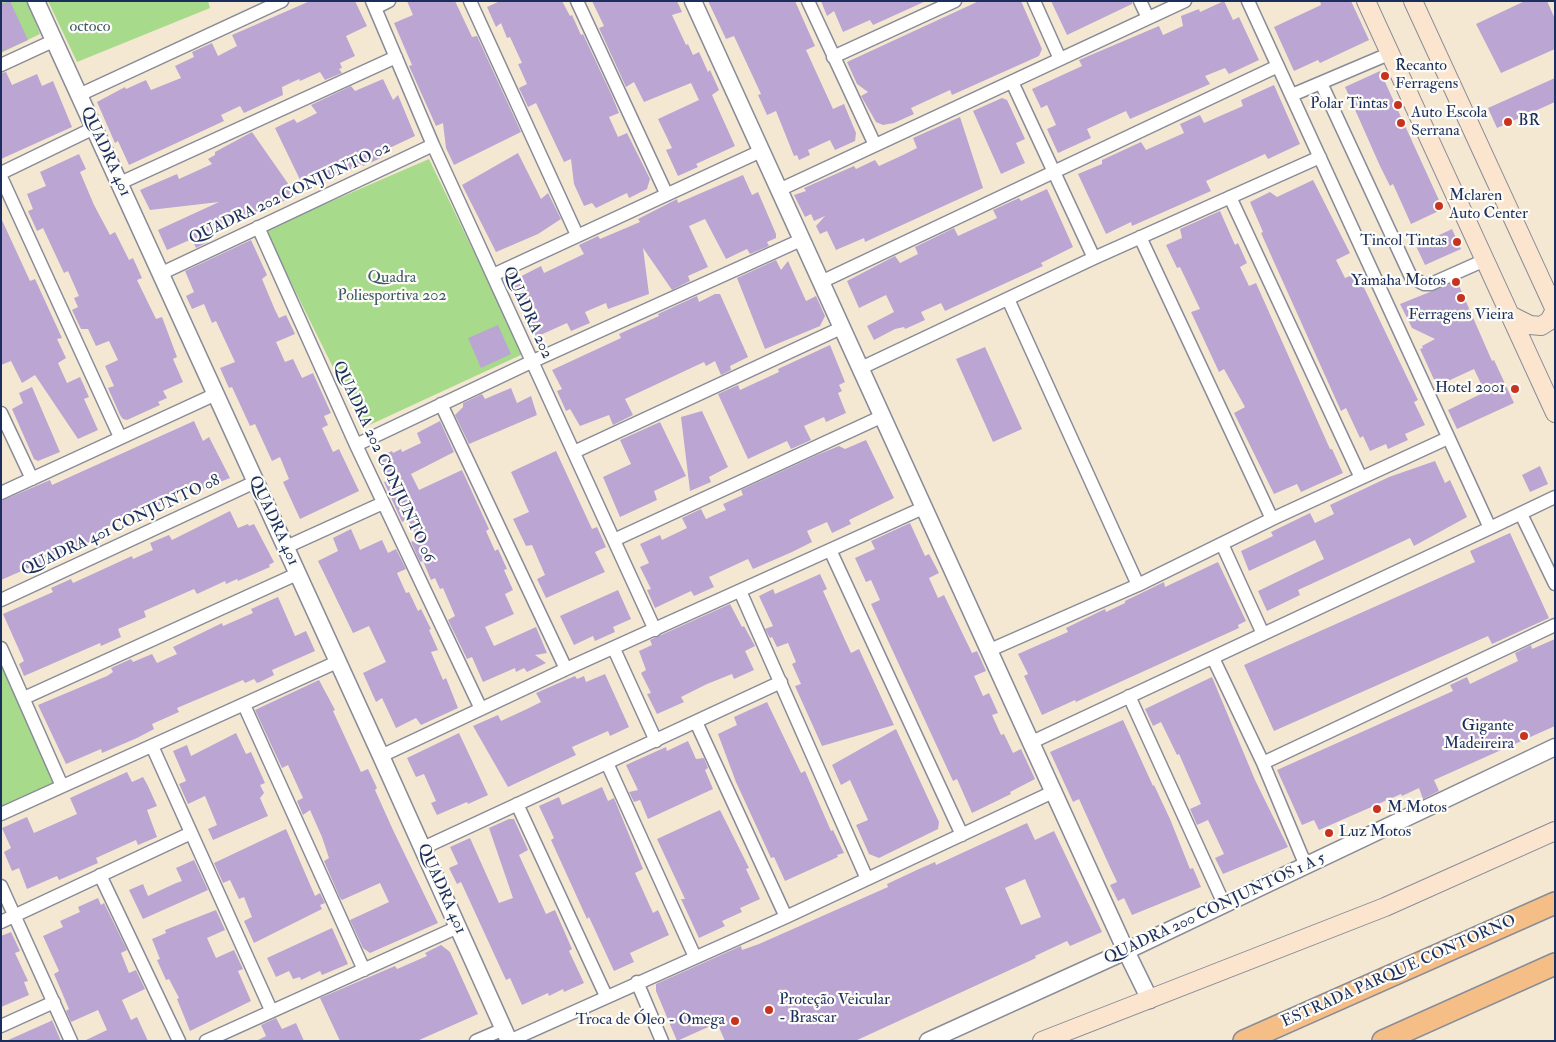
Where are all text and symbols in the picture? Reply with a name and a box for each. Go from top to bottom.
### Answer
park label: octoco [69,18,111,38]
place label: Recanto Ferragens [1395,57,1458,95]
marker: Recanto Ferragens [1379,70,1391,82]
place label: Polar Tintas [1310,95,1388,115]
marker: Polar Tintas [1392,99,1404,111]
street label: QUADRA 401 [76,104,134,200]
place label: Auto Escola Serrana [1411,104,1487,142]
place label: BR [1518,112,1540,132]
marker: BR [1502,116,1514,128]
marker: Auto Escola Serrana [1395,117,1407,129]
street label: QUADRA 202 CONJUNTO 02 [186,139,394,249]
place label: Mclaren Auto Center [1449,187,1528,225]
marker: Mclaren Auto Center [1433,200,1445,212]
place label: Tincol Tintas [1360,232,1447,252]
marker: Tincol Tintas [1451,236,1463,248]
street label: QUADRA 202 [498,264,556,362]
park label: Quadra Poliesportiva 202 [337,269,447,307]
place label: Yamaha Motos [1351,272,1446,292]
marker: Yamaha Motos [1450,276,1462,288]
marker: Ferragens Vieira [1455,292,1467,304]
place label: Ferragens Vieira [1408,306,1514,326]
street label: QUADRA 202 CONJUNTO 06 [328,358,438,566]
place label: Hotel 2001 [1435,379,1505,399]
marker: Hotel 2001 [1509,383,1521,395]
street label: QUADRA 401 CONJUNTO 08 [18,471,224,581]
street label: QUADRA 401 [244,473,302,569]
place label: Gigante Madeireira [1444,717,1514,755]
marker: Gigante Madeireira [1518,730,1530,742]
place label: M Motos [1387,799,1447,819]
marker: M Motos [1371,803,1383,815]
place label: Luz Motos [1339,823,1411,843]
marker: Luz Motos [1323,827,1335,839]
street label: QUADRA 401 [413,841,469,937]
street label: QUADRA 200 CONJUNTOS 1 A 5 [1101,849,1329,969]
street label: ESTRADA PARQUE CONTORNO [1279,911,1519,1033]
place label: Proteção Veicular - Brascar [779,991,890,1029]
marker: Proteção Veicular - Brascar [763,1004,775,1016]
place label: Troca de Óleo - Omega [576,1011,725,1031]
marker: Troca de Óleo - Omega [729,1015,741,1027]

